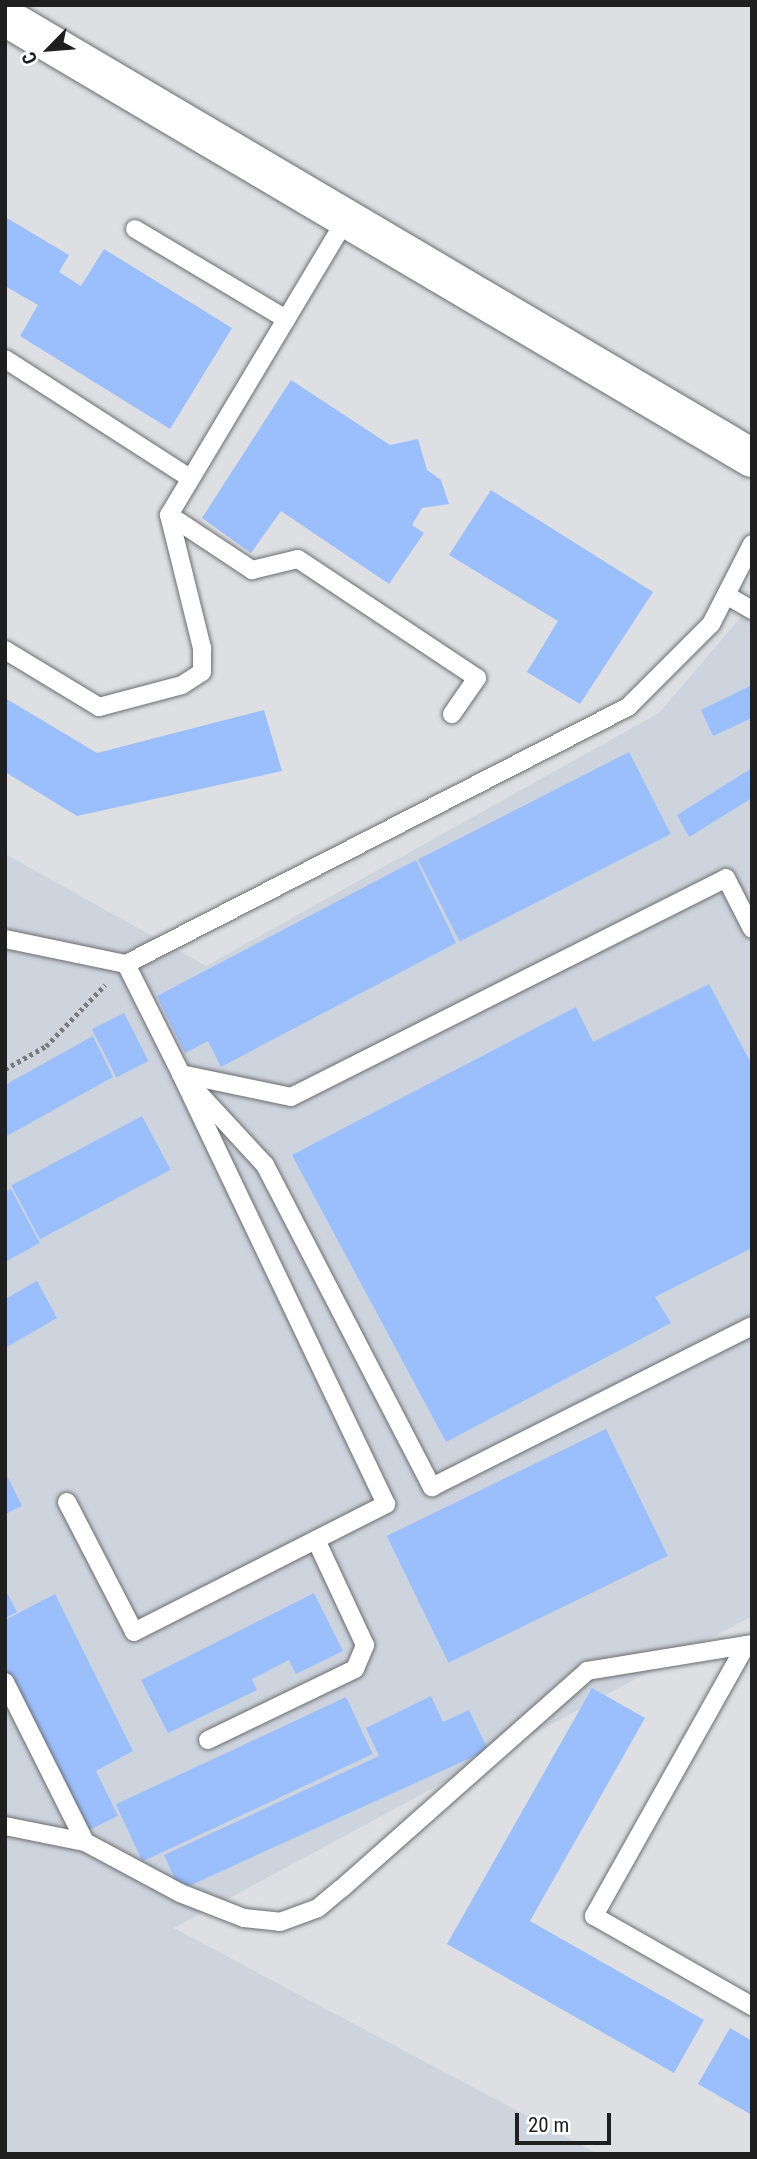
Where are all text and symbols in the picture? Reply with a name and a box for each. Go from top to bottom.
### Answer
north arrow [14,14,84,84]
text: С [17,48,42,68]
scale bar [519,2100,615,2144]
text: 20 m [528,2113,569,2137]

